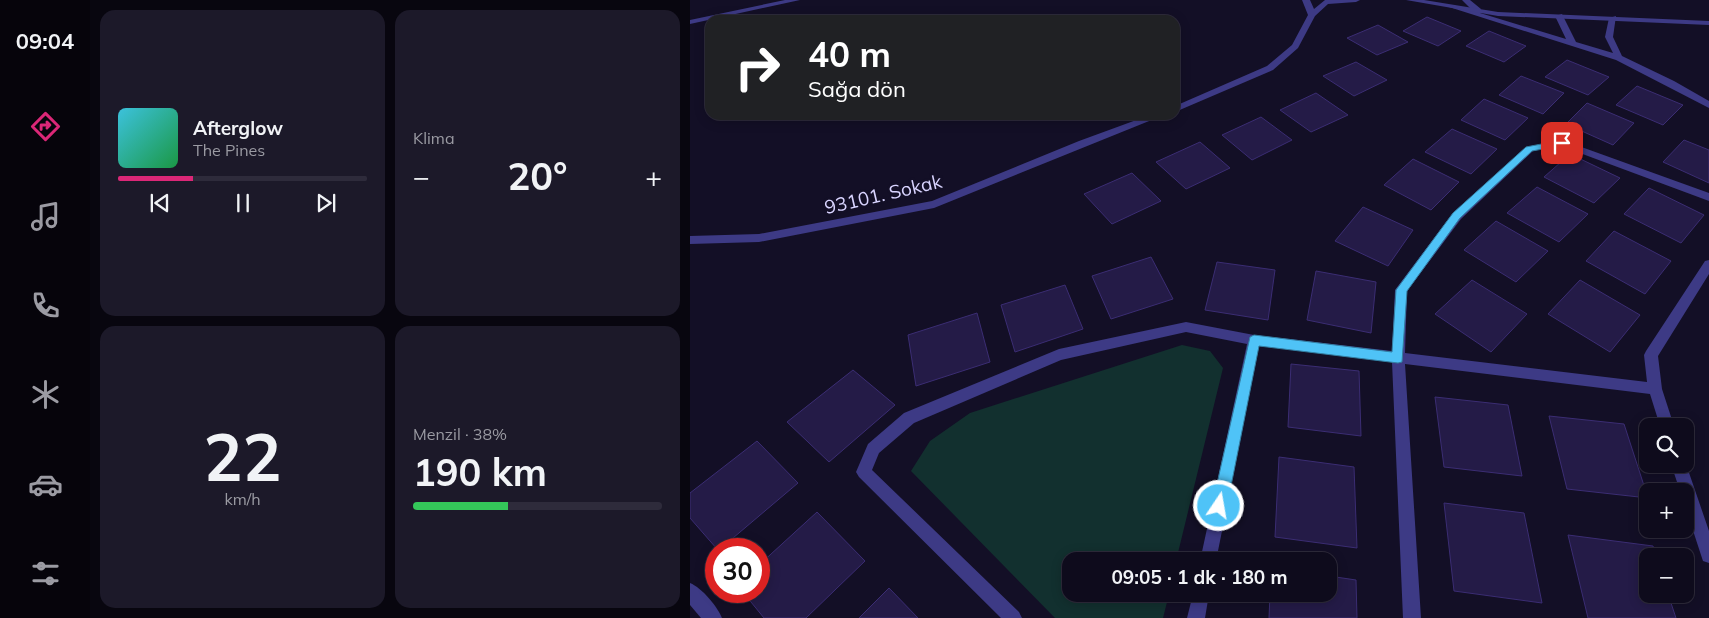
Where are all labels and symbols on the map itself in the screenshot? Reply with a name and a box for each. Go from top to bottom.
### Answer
pin [1541,122,1583,164]
street label: 93101. Sokak [822,169,944,219]
position arrow [1192,479,1244,531]
speed limit sign: 30 [705,538,770,603]

